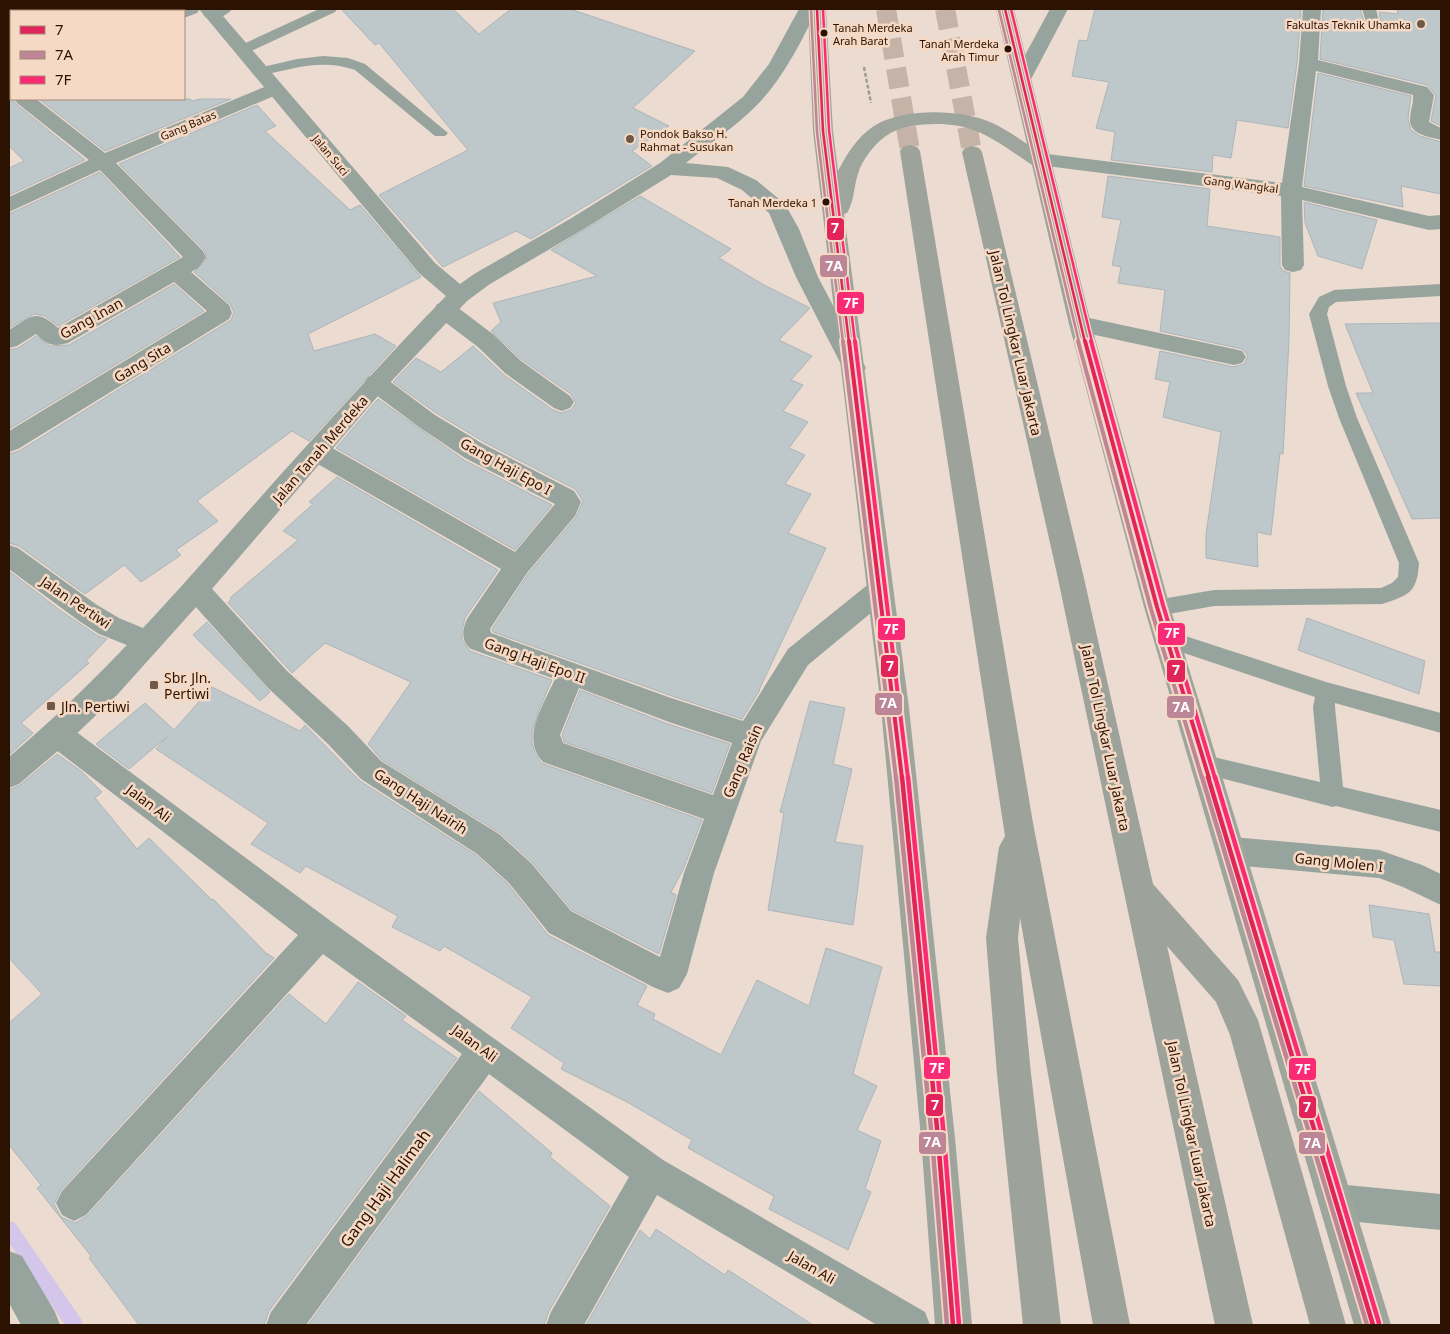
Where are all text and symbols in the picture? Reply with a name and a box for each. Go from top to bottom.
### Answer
legend [10,10,185,100]
place label: Fakultas Teknik Uhamka [1286,17,1411,32]
marker: Fakultas Teknik Uhamka [1415,18,1427,30]
text: 7 [55,19,64,39]
place label: Tanah Merdeka Arah Barat [833,20,913,48]
marker: Tanah Merdeka Arah Barat [819,28,829,38]
place label: Tanah Merdeka Arah Timur [919,36,999,64]
text: 7A [55,44,74,64]
marker: Tanah Merdeka Arah Timur [1003,44,1013,54]
text: 7F [55,69,72,89]
street label: Gang Batas [158,107,218,143]
place label: Pondok Bakso H. Rahmat - Susukan [640,126,733,154]
street label: Jalan Suci [309,131,352,179]
marker: Pondok Bakso H. Rahmat - Susukan [624,133,636,145]
street label: Gang Wangkal [1203,172,1279,196]
place label: Tanah Merdeka 1 [728,195,817,210]
marker: Tanah Merdeka 1 [821,197,831,207]
line badge: 7 [826,217,845,241]
text: 7 [831,218,839,237]
street label: Jalan Tol Lingkar Luar Jakarta [985,246,1047,438]
line badge: 7A [819,254,848,278]
text: 7A [825,256,843,275]
line badge: 7F [836,291,865,315]
street label: Gang Inan [56,293,126,343]
text: 7F [843,293,859,312]
street label: Gang Sita [110,338,174,386]
street label: Jalan Tanah Merdeka [267,391,372,508]
street label: Gang Haji Epo I [457,433,555,499]
street label: Jalan Pertiwi [36,570,115,632]
line badge: 7F [877,617,906,641]
text: 7F [883,619,899,638]
line badge: 7F [1157,622,1186,646]
text: 7F [1164,623,1180,642]
street label: Gang Haji Epo II [482,633,588,687]
street label: Jalan Tol Lingkar Luar Jakarta [1077,641,1135,833]
line badge: 7 [880,654,899,678]
text: 7 [886,656,894,675]
line badge: 7 [1166,659,1186,683]
text: 7 [1172,660,1180,679]
place label: Sbr. Jln. Pertiwi [164,668,211,703]
marker: Sbr. Jln. Pertiwi [148,679,160,691]
line badge: 7A [874,692,903,716]
text: 7A [879,693,897,712]
line badge: 7A [1166,695,1195,719]
place label: Jln. Pertiwi [59,697,130,716]
text: 7A [1172,697,1190,716]
marker: Jln. Pertiwi [45,700,57,712]
street label: Gang Raisin [718,721,766,801]
street label: Gang Haji Nairih [370,764,472,838]
street label: Jalan Ali [121,779,175,826]
street label: Gang Molen I [1294,848,1384,876]
street label: Jalan Ali [447,1019,501,1066]
street label: Jalan Tol Lingkar Luar Jakarta [1163,1037,1221,1229]
line badge: 7F [923,1056,951,1080]
line badge: 7F [1288,1057,1317,1081]
text: 7F [929,1058,945,1077]
text: 7F [1295,1059,1311,1078]
line badge: 7 [925,1093,944,1117]
text: 7 [931,1095,939,1114]
line badge: 7 [1298,1095,1317,1119]
text: 7 [1303,1097,1311,1116]
street label: Gang Haji Halimah [335,1125,435,1251]
line badge: 7A [918,1131,947,1155]
line badge: 7A [1298,1131,1326,1155]
text: 7A [923,1132,941,1151]
text: 7A [1303,1133,1321,1152]
street label: Jalan Ali [783,1245,839,1288]

